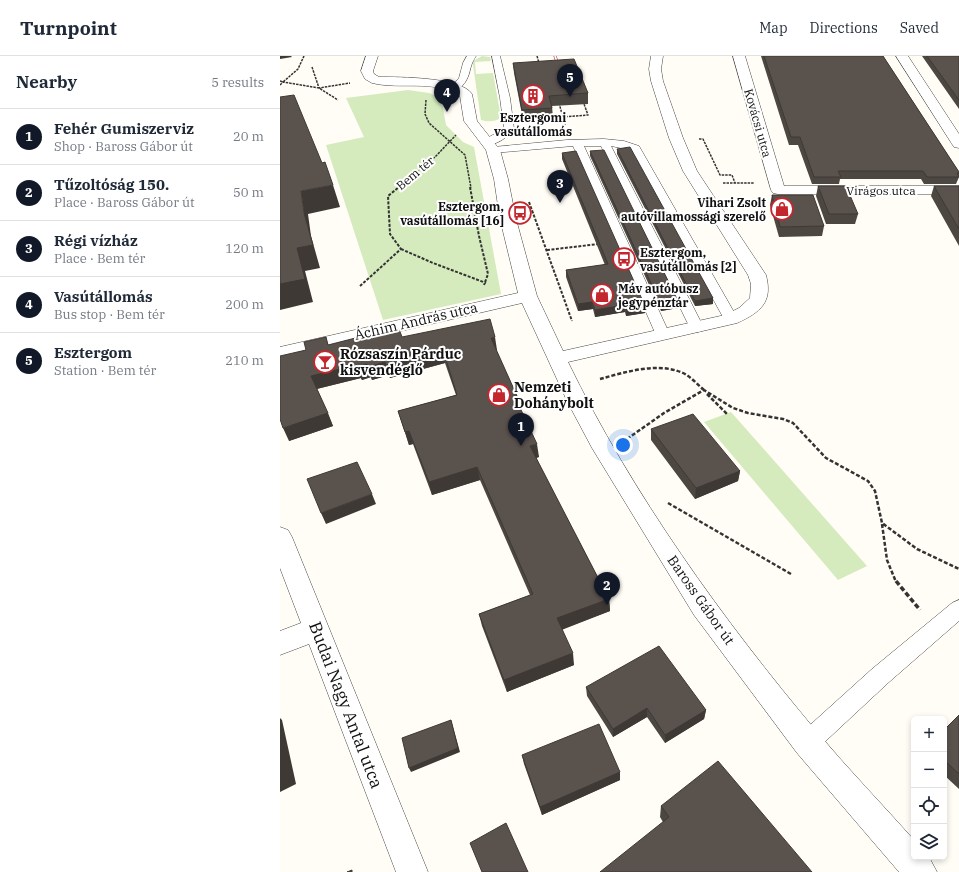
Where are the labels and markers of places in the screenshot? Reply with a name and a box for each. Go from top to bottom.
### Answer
pin: 5 [557,64,583,97]
pin: 4 [434,79,460,112]
building icon: Esztergomi vasútállomás [520,83,546,109]
place label: Esztergomi vasútállomás [494,110,572,139]
pin: 3 [547,170,573,203]
place label: Vihari Zsolt autóvillamossági szerelő [621,195,767,224]
shop icon: Vihari Zsolt autóvillamossági szerelő [769,196,795,222]
place label: Esztergom, vasútállomás [16] [400,199,504,228]
bus stop icon: Esztergom, vasútállomás [16] [507,200,533,226]
place label: Esztergom, vasútállomás [2] [640,245,737,274]
bus stop icon: Esztergom, vasútállomás [2] [611,246,637,272]
place label: Máv autóbusz jegypénztár [616,281,698,310]
shop icon: Máv autóbusz jegypénztár [589,282,615,308]
place label: Rózsaszín Párduc kisvendéglő [340,345,462,379]
bar icon: Rózsaszín Párduc kisvendéglő [312,349,338,375]
place label: Nemzeti Dohánybolt [514,378,594,412]
shop icon: Nemzeti Dohánybolt [486,382,512,408]
pin: 1 [508,413,534,446]
pin: 2 [594,572,620,605]

